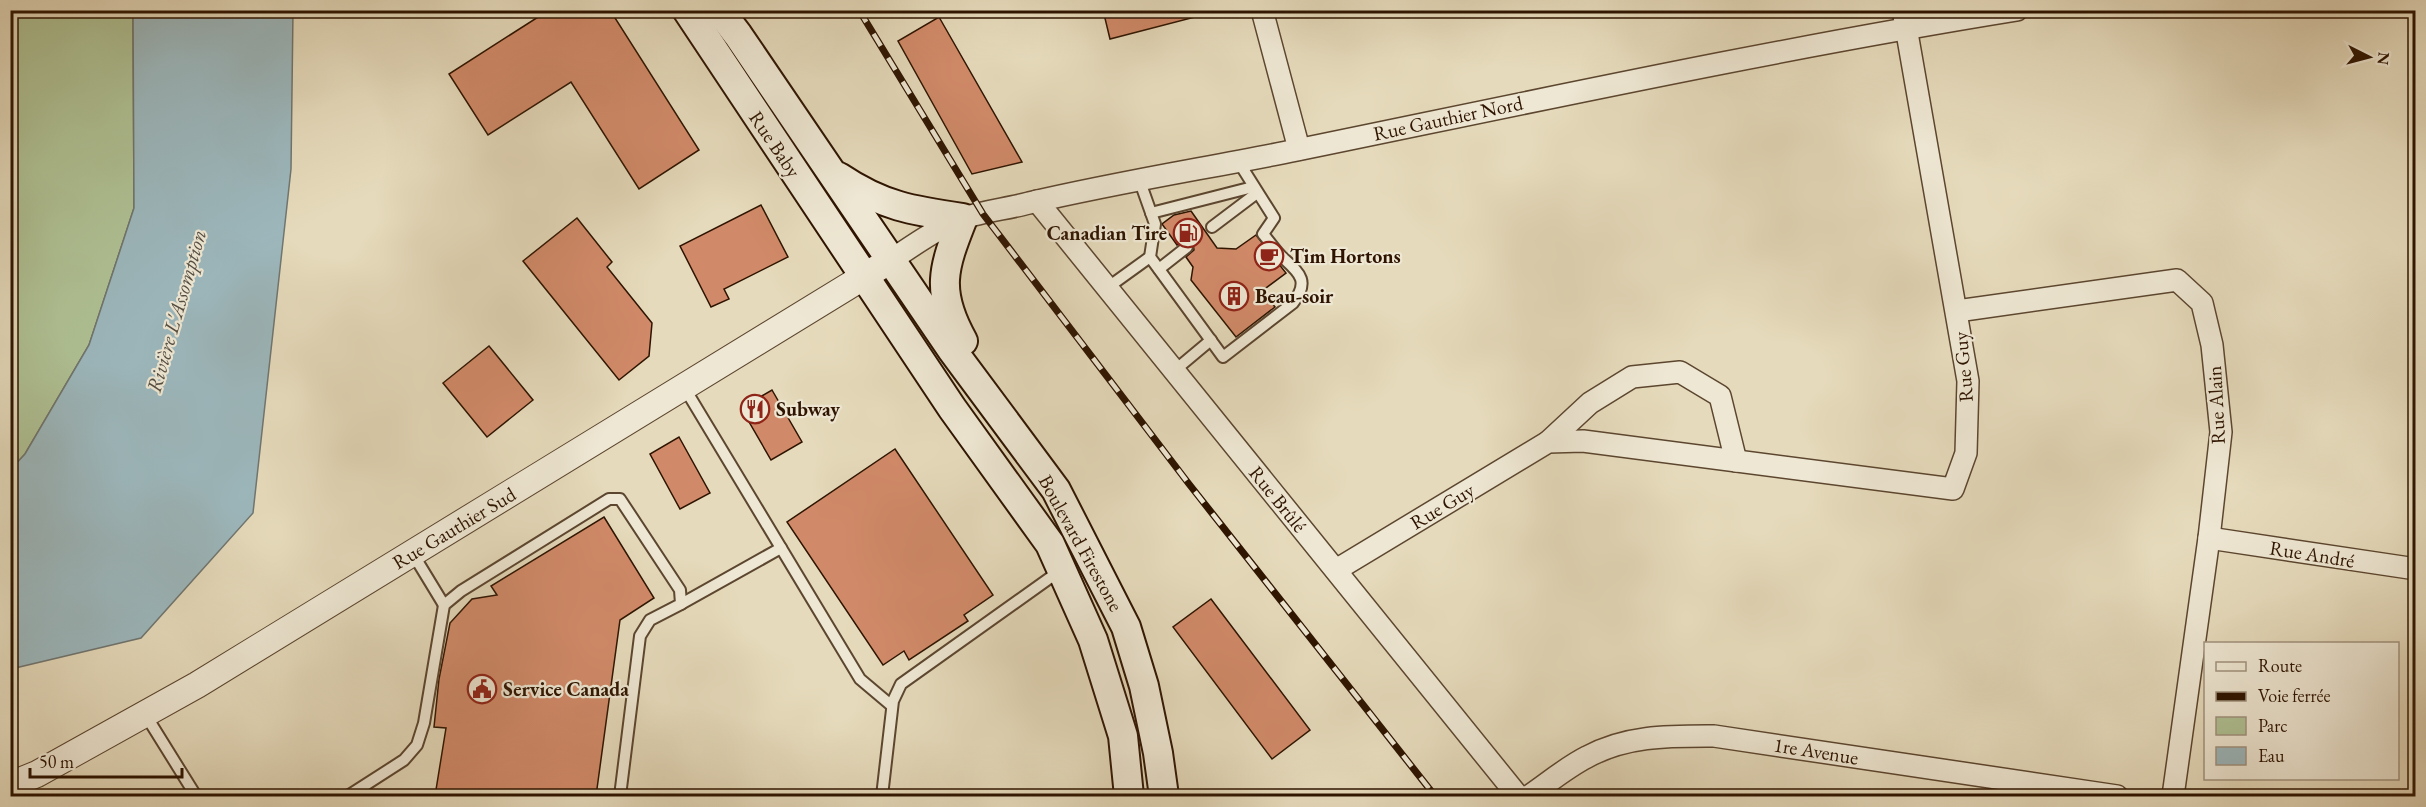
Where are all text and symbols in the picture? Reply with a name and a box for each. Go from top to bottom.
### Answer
north arrow [2339,27,2399,87]
text: N [2372,51,2395,66]
street label: Rue Gauthier Nord [1371,89,1526,147]
street label: Rue Baby [743,106,807,183]
fuel station icon: Canadian Tire [1172,217,1204,249]
place label: Canadian Tire [1047,220,1167,246]
water label: Rivière L'Assomption [140,227,212,395]
cafe icon: Tim Hortons [1253,240,1285,272]
place label: Tim Hortons [1290,243,1401,269]
building icon: Beau-soir [1218,280,1250,312]
place label: Beau-soir [1255,283,1334,309]
street label: Rue Guy [1947,331,1979,403]
street label: Rue Alain [2201,365,2231,445]
restaurant icon: Subway [739,393,771,425]
place label: Subway [776,396,840,422]
street label: Rue Brûlé [1243,460,1313,538]
street label: Boulevard Firestone [1033,470,1129,616]
street label: Rue Guy [1405,477,1479,535]
street label: Rue Gauthier Sud [387,480,521,575]
street label: Rue André [2268,534,2356,574]
legend [2204,642,2399,780]
text: Route [2258,654,2302,677]
public building icon: Service Canada [466,673,498,705]
place label: Service Canada [503,676,629,702]
text: Voie ferrée [2258,684,2330,707]
text: Parc [2258,714,2288,737]
street label: 1re Avenue [1772,731,1860,771]
scale bar [30,741,182,779]
text: Eau [2258,744,2285,767]
text: 50 m [39,750,74,773]

